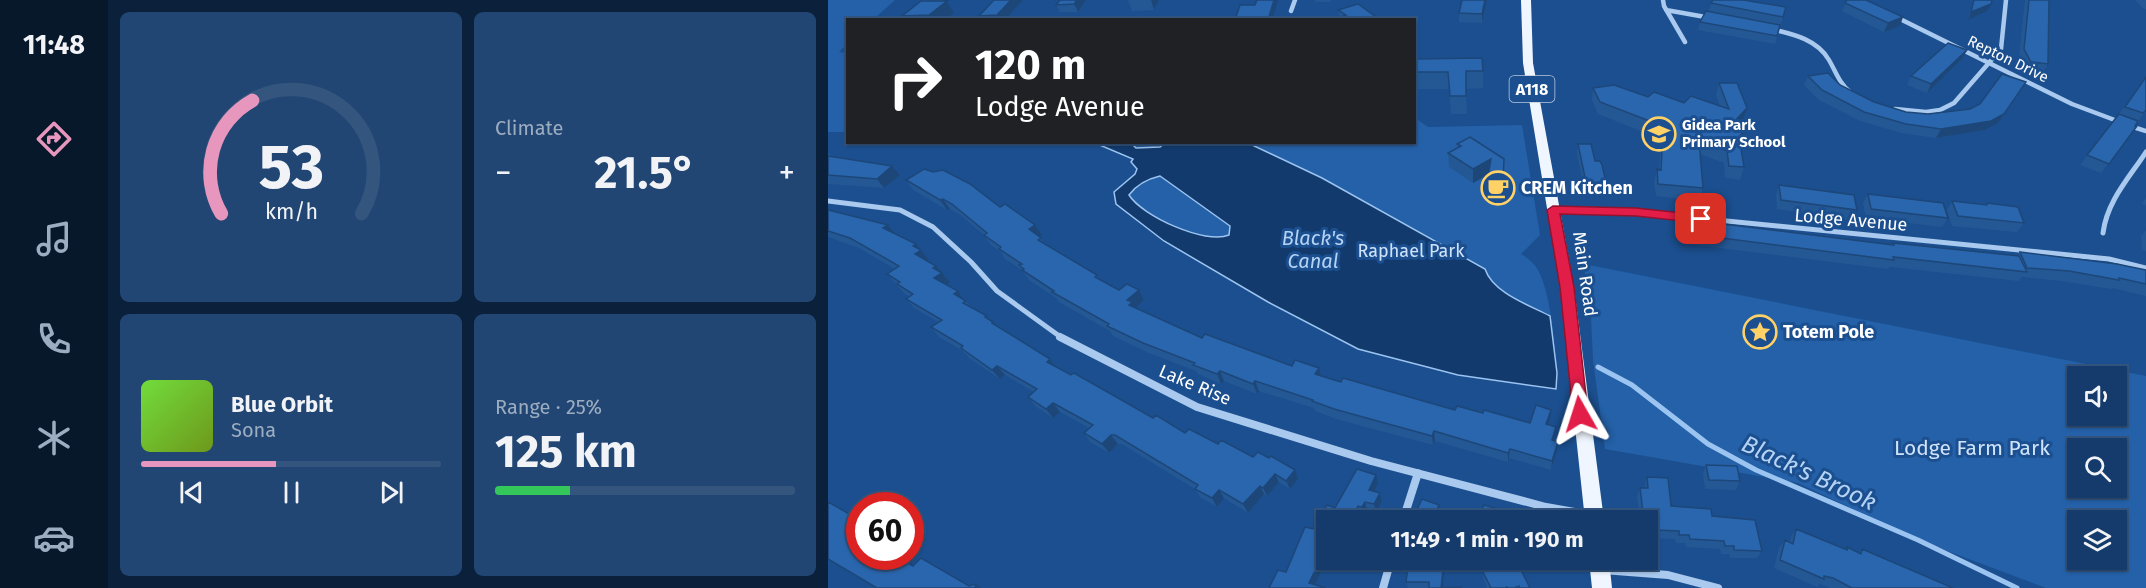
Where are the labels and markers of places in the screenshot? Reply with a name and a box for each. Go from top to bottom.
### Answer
school or university icon: Gidea Park Primary School [1641,116,1677,152]
place label: Gidea Park Primary School [1682,116,1786,151]
cafe icon: CREM Kitchen [1480,170,1516,206]
place label: CREM Kitchen [1521,177,1633,199]
pin [1675,193,1726,244]
place icon: Totem Pole [1742,314,1778,350]
place label: Totem Pole [1783,321,1874,343]

